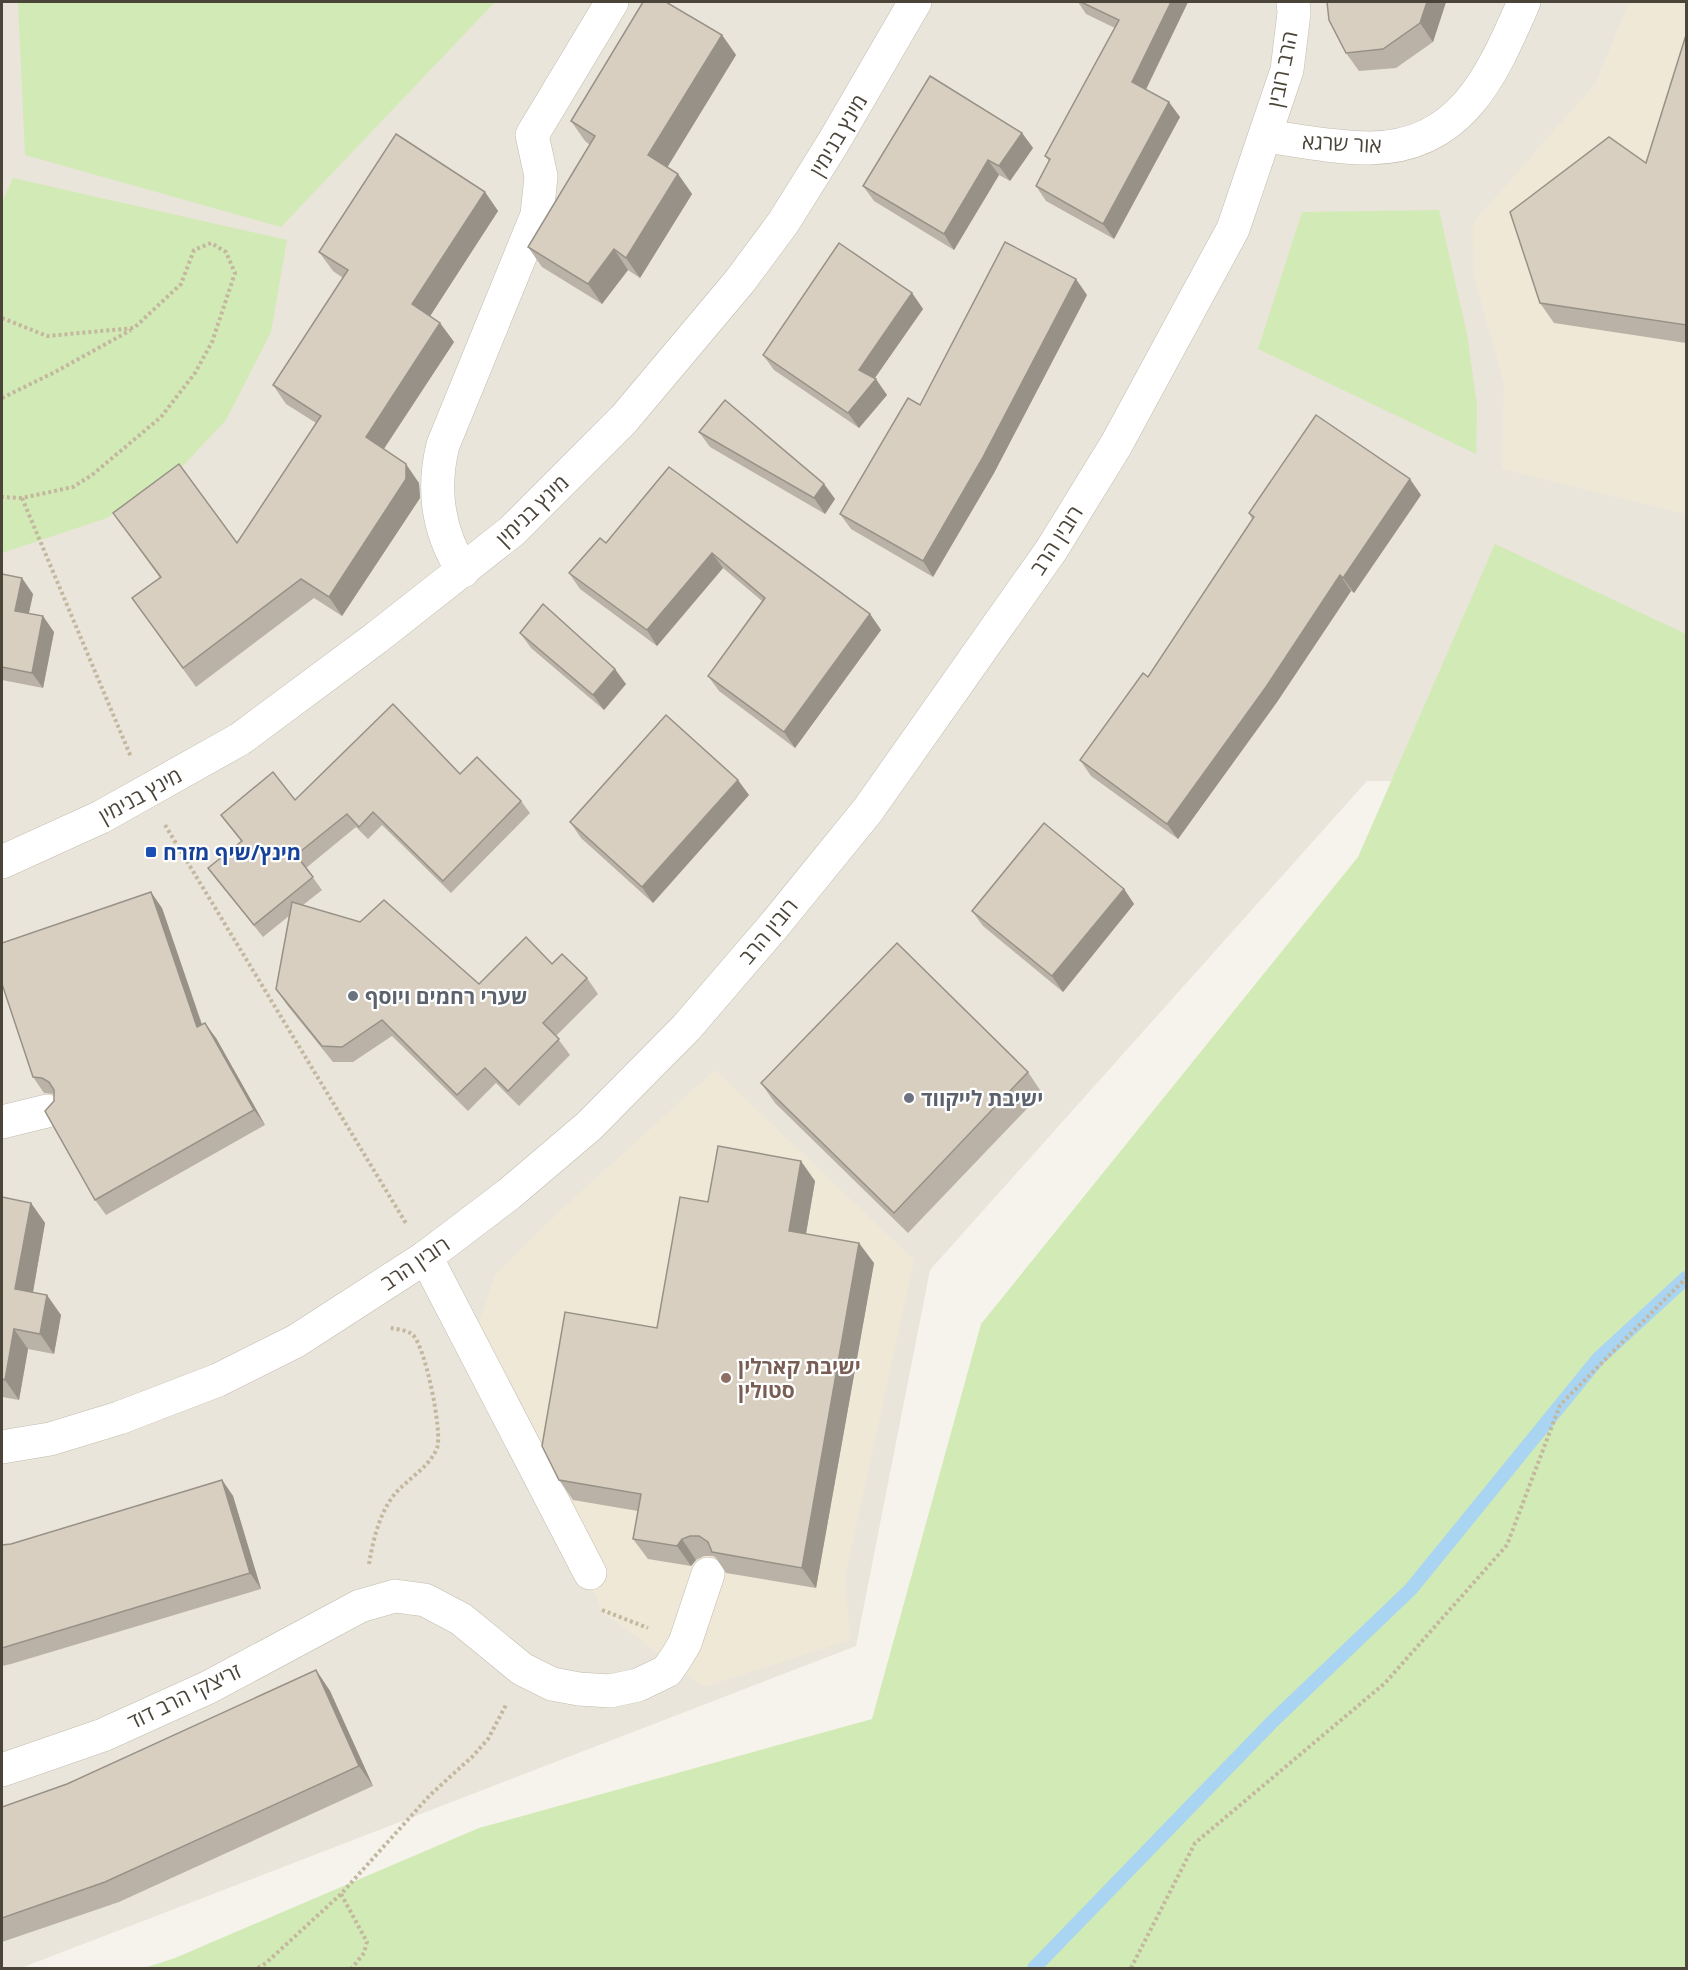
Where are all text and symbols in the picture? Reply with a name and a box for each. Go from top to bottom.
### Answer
street label: הרב רובין [1260,28,1304,110]
street label: מינץ בנימין [803,89,873,181]
street label: אור שרגא [1301,127,1383,159]
street label: מינץ בנימין [490,468,574,552]
street label: רובין הרב [1023,500,1089,580]
street label: מינץ בנימין [93,761,187,829]
place label: מינץ/שיף מזרח [163,838,301,866]
marker: מינץ/שיף מזרח [144,845,158,859]
street label: רובין הרב [732,892,804,970]
place label: שערי רחמים ויוסף [365,982,527,1010]
marker: שערי רחמים ויוסף [346,989,360,1003]
place label: ישיבת לייקווד [921,1084,1043,1112]
marker: ישיבת לייקווד [902,1091,916,1105]
street label: רובין הרב [375,1230,455,1296]
place label: ישיבת קארלין סטולין [738,1352,861,1404]
marker: ישיבת קארלין סטולין [719,1371,733,1385]
street label: זריצקי הרב דוד [123,1656,246,1735]

